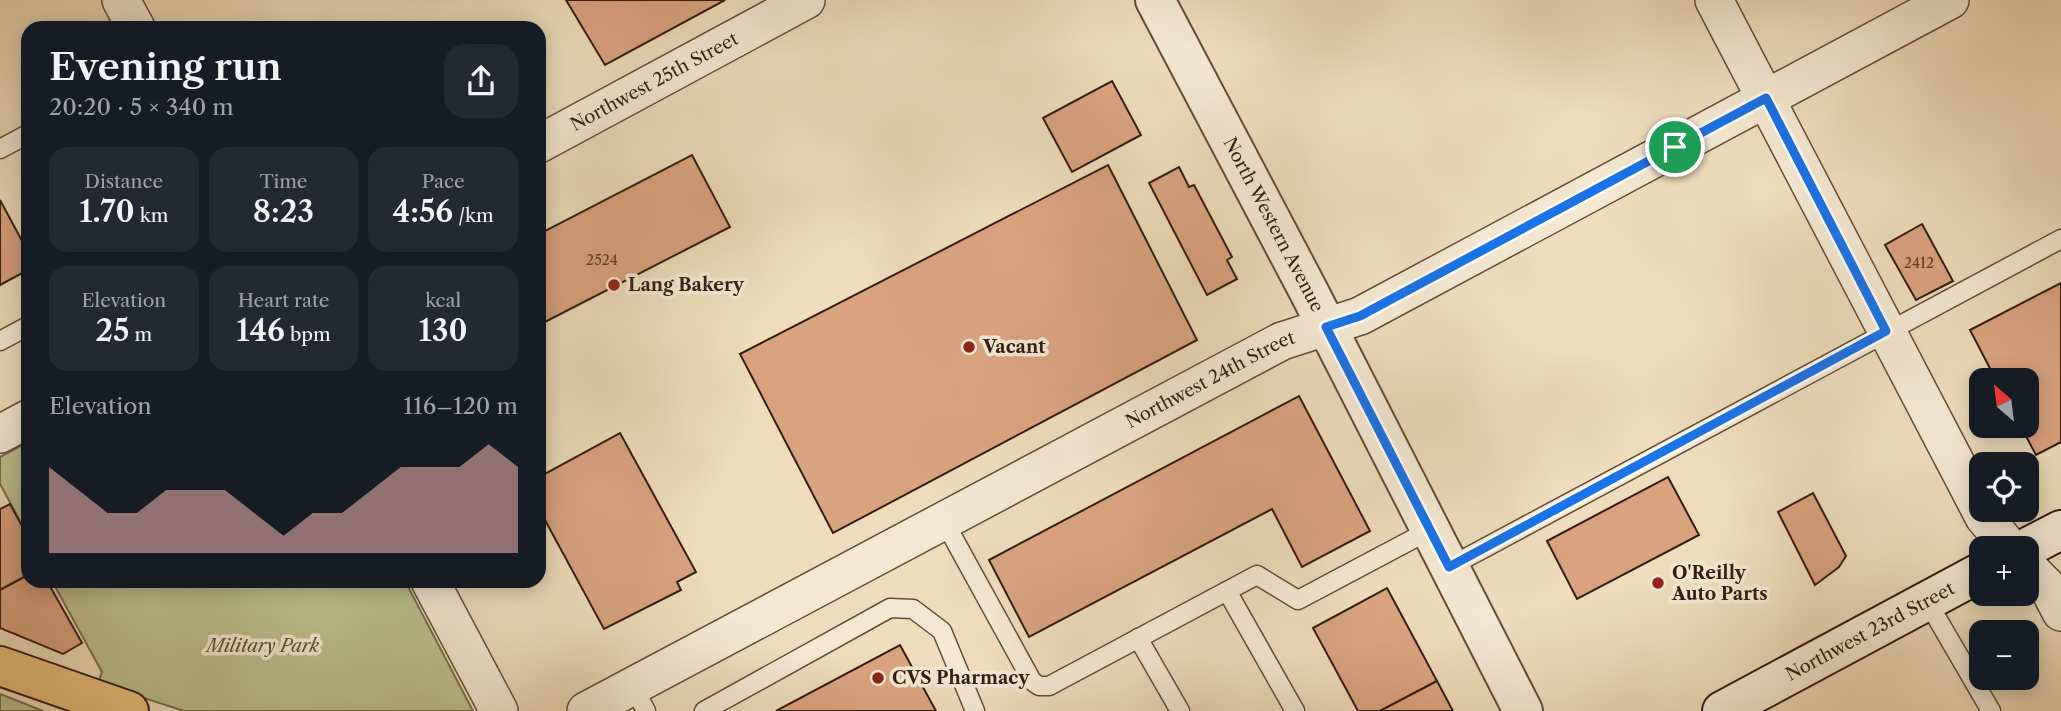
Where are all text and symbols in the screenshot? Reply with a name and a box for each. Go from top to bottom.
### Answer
street label: Northwest 25th Street [567,27,743,136]
text: Evening run [49,43,282,90]
button: share [444,44,518,118]
text: 20:20 · 5 × 340 m [49,93,234,121]
pin [1645,117,1705,177]
icon: arrive [1656,128,1694,166]
street label: North Western Avenue [1218,134,1328,316]
text: Distance [85,170,163,193]
text: Time [259,170,308,193]
text: Pace [422,170,465,193]
text: 1.70 [79,193,135,230]
text: 8:23 [253,193,314,230]
text: 4:56 [393,193,453,230]
text: km [135,204,168,227]
text: /km [453,204,494,227]
house number: 2524 [586,251,618,269]
house number: 2412 [1904,254,1934,272]
place label: Lang Bakery [628,274,745,296]
marker: Lang Bakery [606,277,622,293]
text: Elevation [81,289,166,312]
text: Heart rate [238,289,329,312]
text: kcal [425,289,461,312]
text: 25 [95,312,129,349]
text: 146 [236,312,285,349]
text: 130 [419,312,468,349]
text: m [129,323,152,346]
text: bpm [285,323,331,346]
street label: Northwest 24th Street [1122,326,1298,433]
place label: Vacant [982,336,1046,358]
marker: Vacant [961,339,977,355]
north arrow [1969,368,2039,438]
map controls [1969,368,2039,690]
text: Elevation [49,392,152,420]
text: 116–120 m [403,392,518,420]
button: locate [1969,452,2039,522]
button: + [1969,536,2039,606]
place label: O'Reilly Auto Parts [1671,562,1768,605]
marker: O'Reilly Auto Parts [1650,575,1666,591]
street label: Northwest 23rd Street [1782,577,1959,686]
button: − [1969,620,2039,690]
park label: Military Park [205,635,320,657]
place label: CVS Pharmacy [892,667,1030,689]
marker: CVS Pharmacy [870,670,886,686]

